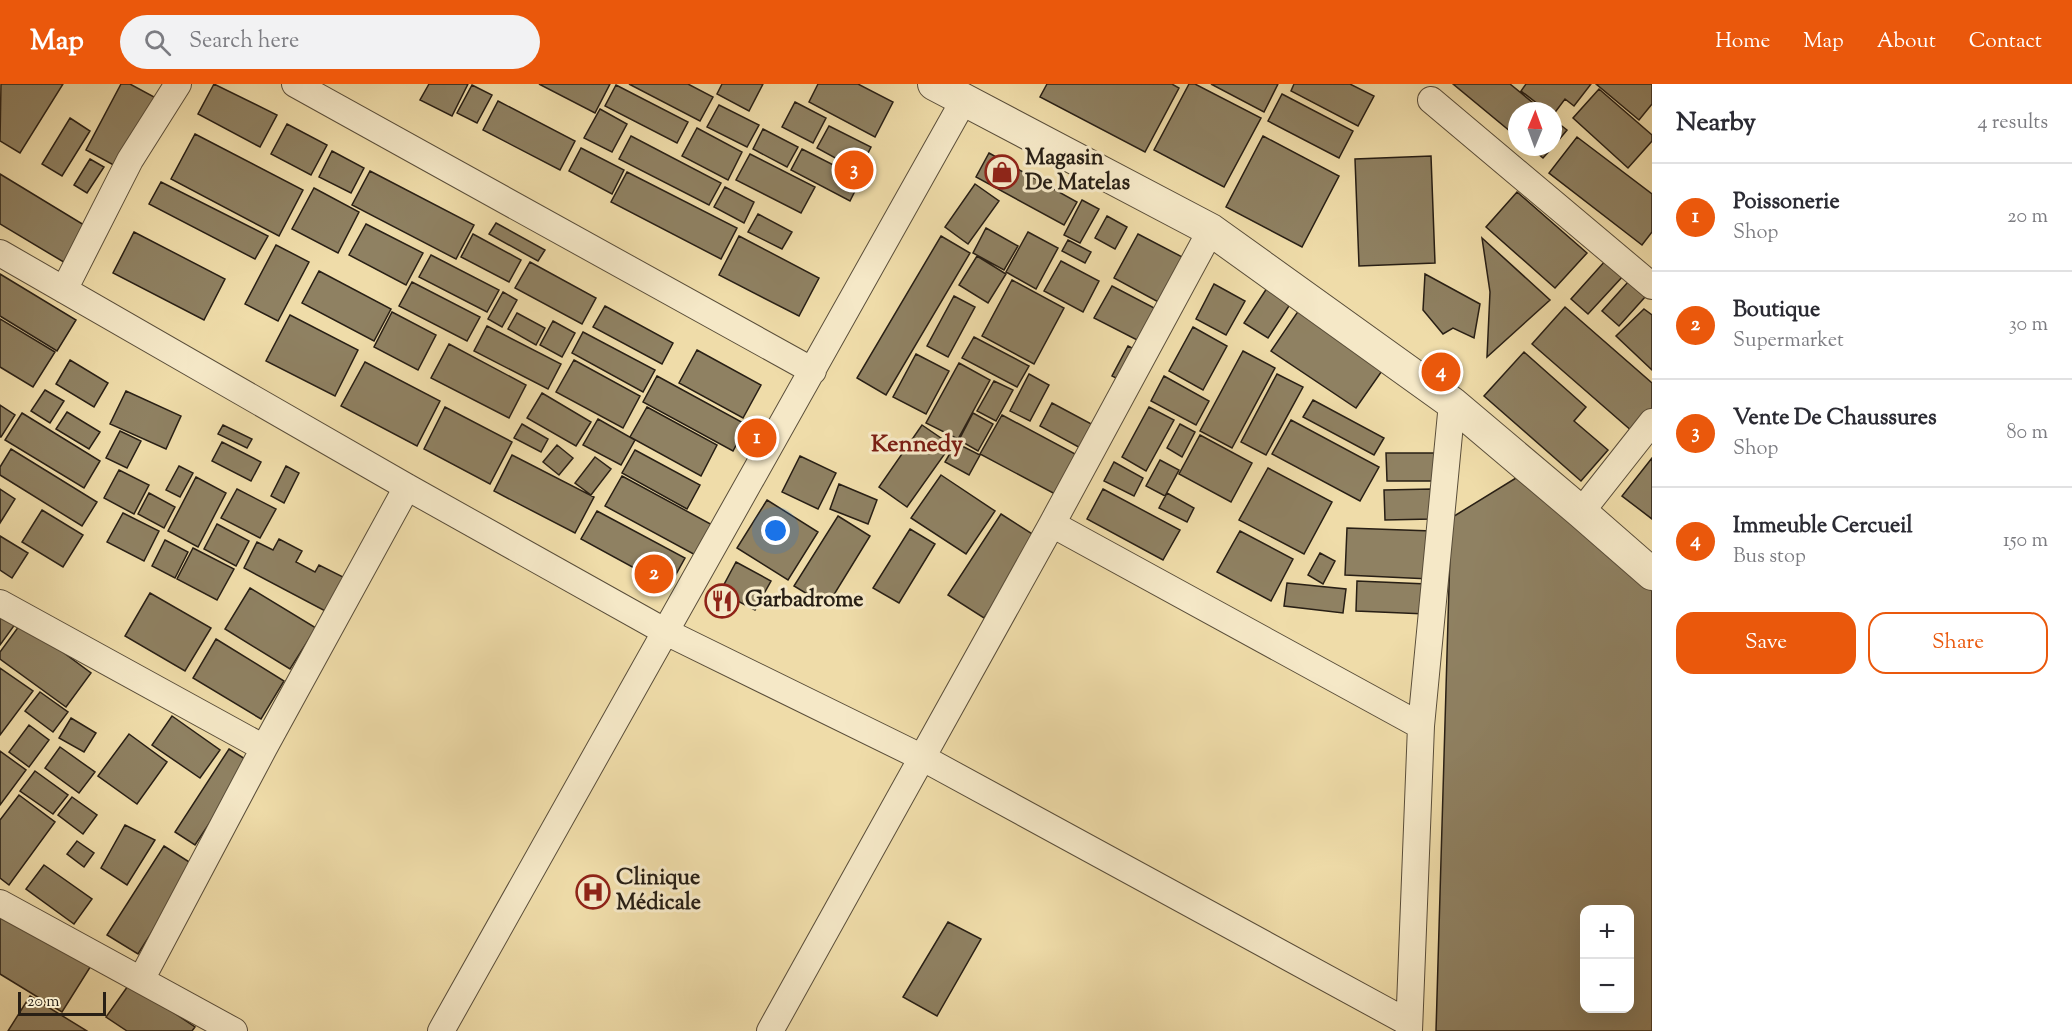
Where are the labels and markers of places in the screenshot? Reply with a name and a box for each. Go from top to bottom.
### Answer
place label: Magasin De Matelas [1025,143,1130,200]
pin: 3 [834,148,874,193]
shop icon: Magasin De Matelas [984,154,1020,190]
pin: 4 [1422,350,1460,394]
pin: 1 [738,416,777,460]
pin: 2 [634,552,674,596]
restaurant icon: Garbadrome [704,583,740,619]
place label: Garbadrome [745,585,863,617]
place label: Clinique Médicale [616,863,701,920]
hospital icon: Clinique Médicale [575,874,611,910]

